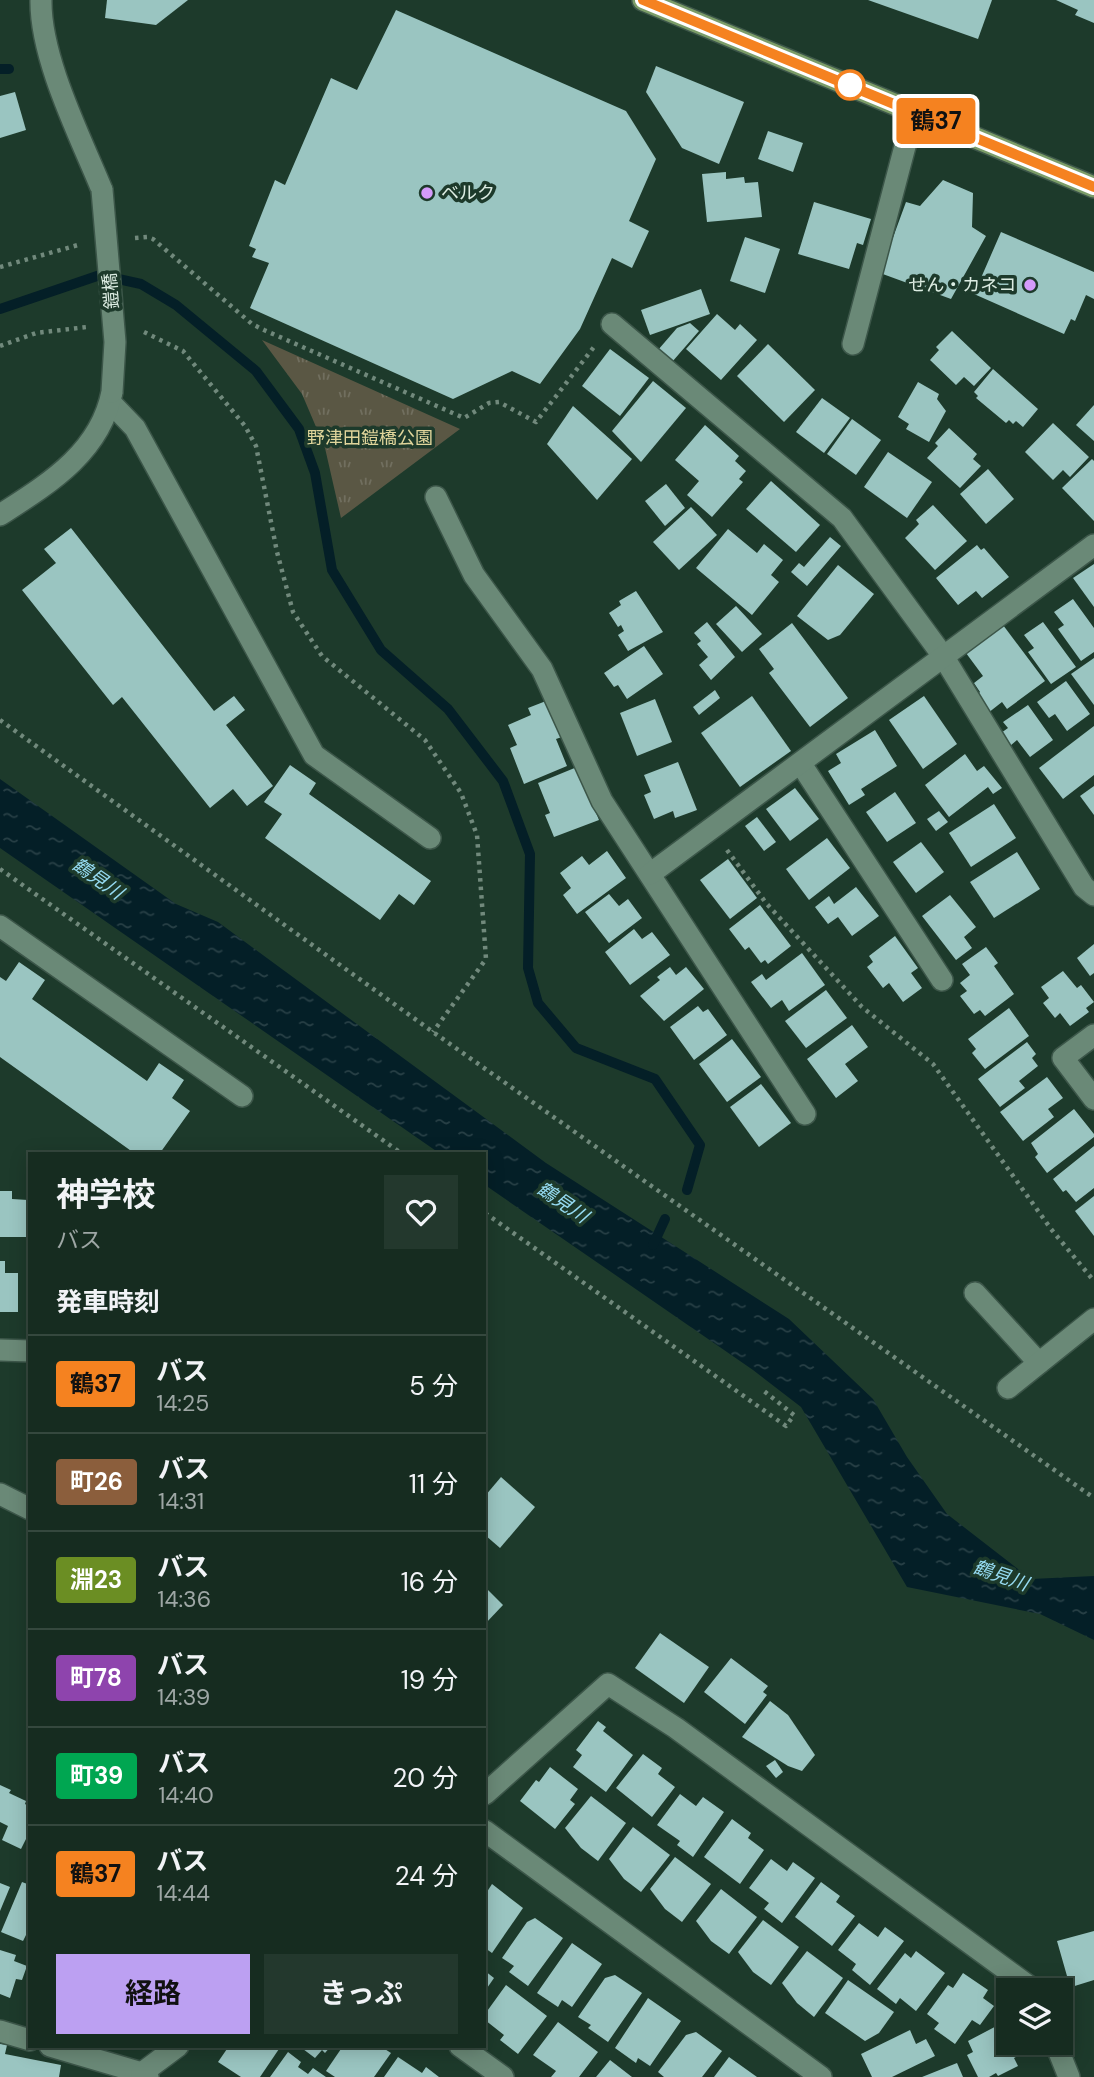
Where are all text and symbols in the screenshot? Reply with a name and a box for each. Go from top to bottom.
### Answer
unlabelled marker [835,70,865,100]
line badge: 鶴37 [896,98,976,144]
text: 鶴37 [910,105,962,136]
place label: ベルク [441,181,495,205]
marker: ベルク [419,185,435,201]
street label: 鎧橋 [97,272,125,310]
place label: せん・カネコ [908,273,1016,297]
marker: せん・カネコ [1022,277,1038,293]
park label: 野津田鎧橋公園 [307,426,433,450]
water label: 鶴見川 [67,852,130,906]
text: 神学校 [56,1173,155,1216]
button: heart [384,1175,458,1249]
water label: 鶴見川 [532,1176,595,1230]
text: バス [56,1225,102,1255]
text: 発車時刻 [56,1285,160,1319]
text: バス [156,1354,208,1388]
text: 鶴37 [70,1368,121,1399]
text: 5 分 [409,1369,458,1403]
text: 14:25 [156,1388,209,1418]
text: バス [158,1452,210,1486]
text: 町26 [70,1466,123,1497]
text: 11 分 [409,1467,458,1501]
text: 14:31 [158,1486,204,1516]
text: バス [157,1550,209,1584]
water label: 鶴見川 [970,1554,1034,1597]
text: 淵23 [70,1564,122,1595]
text: 16 分 [401,1565,458,1599]
text: 14:36 [157,1584,211,1614]
text: バス [157,1648,209,1682]
text: 町78 [70,1662,122,1693]
text: 19 分 [401,1663,458,1697]
text: 14:39 [157,1682,210,1712]
text: バス [158,1746,210,1780]
text: 町39 [70,1760,123,1791]
text: 20 分 [393,1761,458,1795]
text: 14:40 [158,1780,214,1810]
text: バス [156,1844,208,1878]
text: 鶴37 [70,1858,121,1889]
text: 24 分 [395,1859,458,1893]
text: 14:44 [156,1878,210,1908]
button: 経路 [56,1954,250,2034]
button: きっぷ [264,1954,458,2034]
map controls [996,1978,1073,2055]
button: layers [996,1978,1073,2055]

